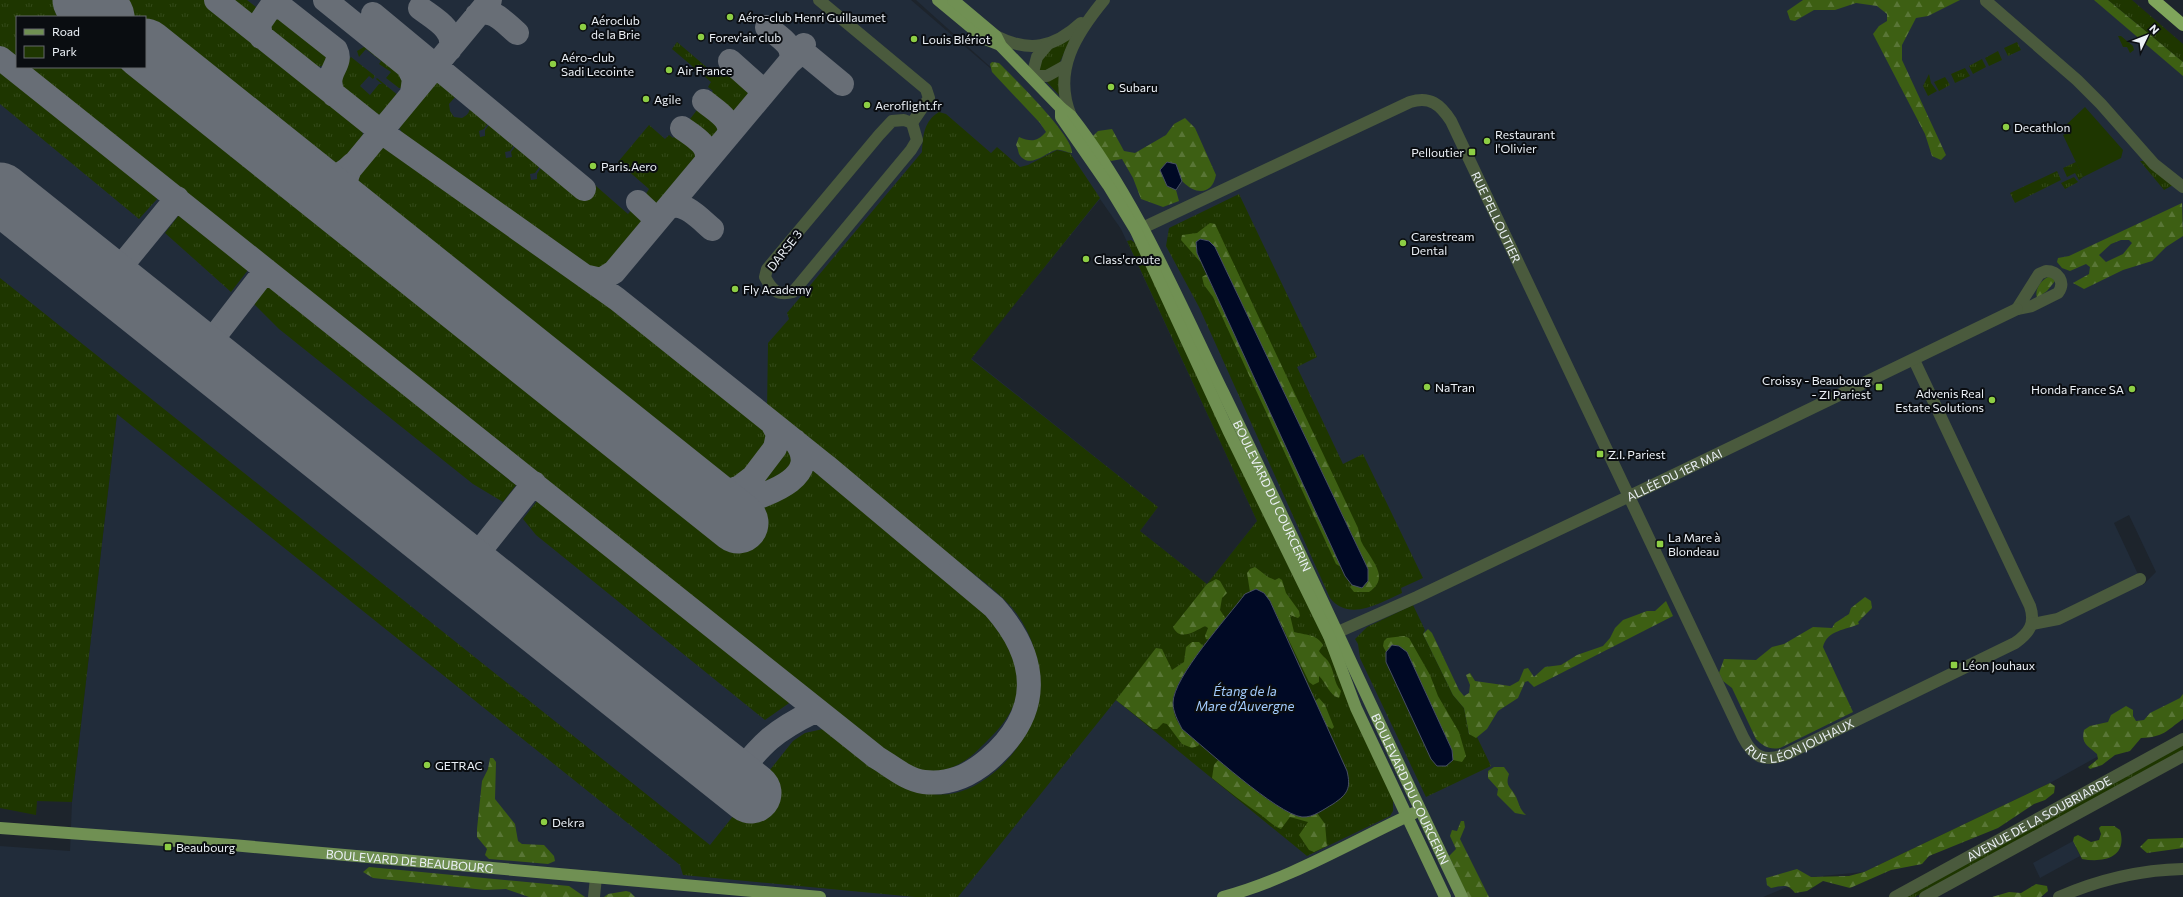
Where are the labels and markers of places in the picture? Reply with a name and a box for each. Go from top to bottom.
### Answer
place label: Aéro-club Henri Guillaumet [738,10,886,24]
marker: Aéro-club Henri Guillaumet [725,12,735,22]
place label: Aéroclub de la Brie [591,13,640,41]
marker: Aéroclub de la Brie [578,22,588,32]
place label: Forev'air club [709,30,781,44]
marker: Forev'air club [696,32,706,42]
place label: Louis Blériot [922,32,991,46]
marker: Louis Blériot [909,34,919,44]
place label: Aéro-club Sadi Lecointe [561,50,634,78]
marker: Aéro-club Sadi Lecointe [548,59,558,69]
place label: Air France [677,63,732,77]
marker: Air France [664,65,674,75]
place label: Subaru [1119,80,1158,94]
marker: Subaru [1106,82,1116,92]
place label: Agile [654,92,681,106]
marker: Agile [641,94,651,104]
place label: Aeroflight.fr [875,98,942,112]
marker: Aeroflight.fr [862,100,872,110]
place label: Decathlon [2014,120,2070,134]
marker: Decathlon [2001,122,2011,132]
place label: Restaurant l'Olivier [1495,127,1555,155]
marker: Restaurant l'Olivier [1482,136,1492,146]
place label: Pelloutier [1411,145,1464,159]
marker: Pelloutier [1467,147,1477,157]
place label: Paris.Aero [601,159,657,173]
marker: Paris.Aero [588,161,598,171]
place label: Carestream Dental [1411,229,1474,257]
marker: Carestream Dental [1398,238,1408,248]
place label: Class'croute [1094,252,1160,266]
marker: Class'croute [1081,254,1091,264]
place label: Fly Academy [743,282,811,296]
marker: Fly Academy [730,284,740,294]
place label: Croissy - Beaubourg - ZI Pariest [1762,373,1871,401]
place label: NaTran [1435,380,1475,394]
marker: NaTran [1422,382,1432,392]
marker: Croissy - Beaubourg - ZI Pariest [1874,382,1884,392]
place label: Honda France SA [2031,382,2124,396]
marker: Honda France SA [2127,384,2137,394]
place label: Advenis Real Estate Solutions [1895,386,1984,414]
marker: Advenis Real Estate Solutions [1987,395,1997,405]
place label: Z.I. Pariest [1608,447,1666,461]
marker: Z.I. Pariest [1595,449,1605,459]
place label: La Mare à Blondeau [1668,530,1721,558]
marker: La Mare à Blondeau [1655,539,1665,549]
place label: Léon Jouhaux [1962,658,2036,673]
marker: Léon Jouhaux [1949,660,1959,670]
place label: GETRAC [435,758,483,772]
marker: GETRAC [422,760,432,770]
place label: Dekra [552,815,585,829]
marker: Dekra [539,817,549,827]
place label: Beaubourg [176,840,236,854]
marker: Beaubourg [163,842,173,852]

